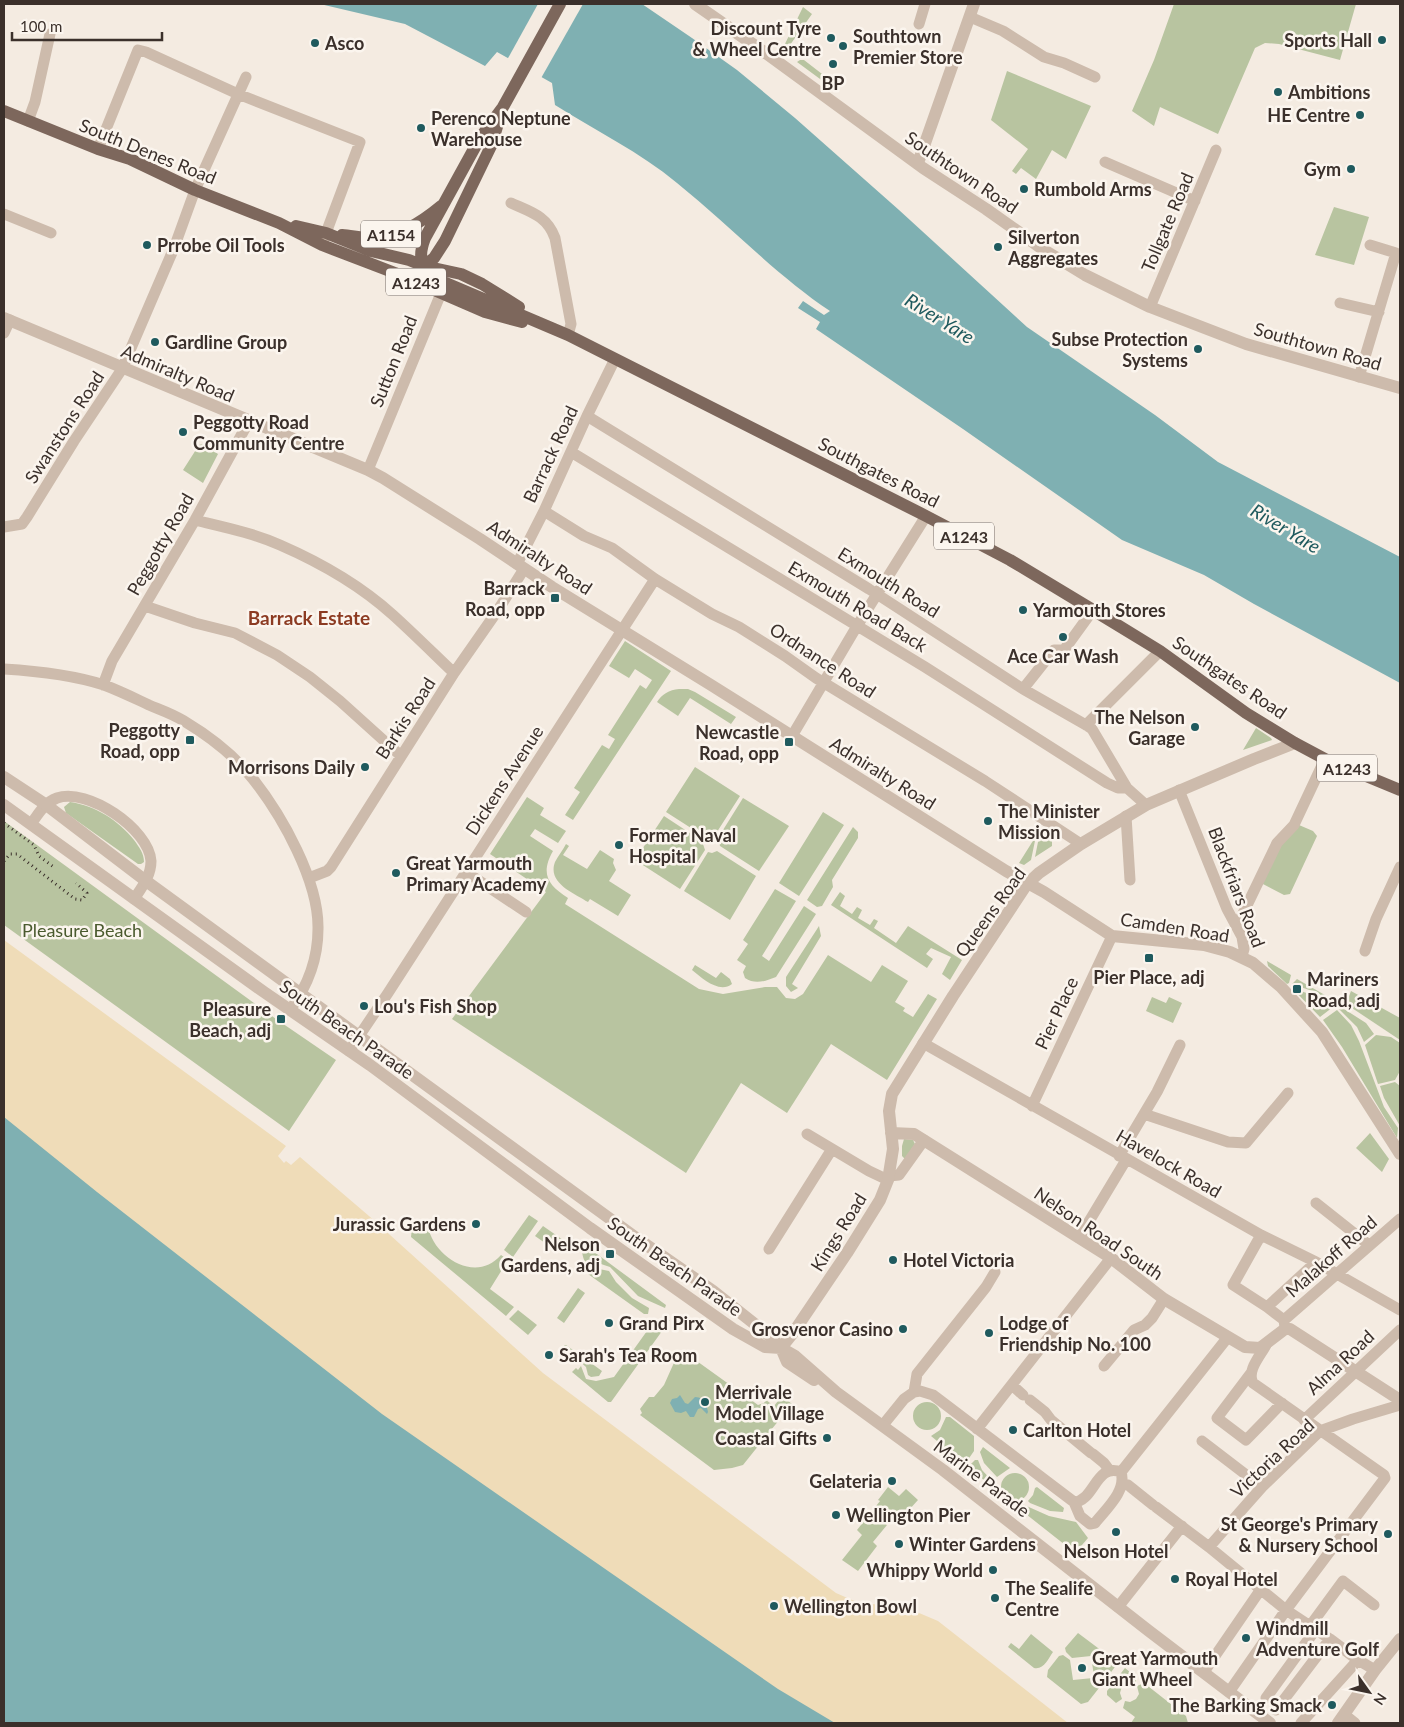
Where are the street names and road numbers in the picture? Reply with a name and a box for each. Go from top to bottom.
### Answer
street label: South Denes Road [76,113,220,189]
street label: Southtown Road [901,126,1023,218]
street label: Tollgate Road [1136,169,1198,275]
road number: A1154 [361,220,421,248]
road number: A1243 [386,268,446,296]
street label: Sutton Road [365,312,421,410]
street label: Southtown Road [1252,317,1384,375]
street label: Admiralty Road [118,339,238,407]
street label: Swanstons Road [20,367,108,487]
street label: Barrack Road [518,402,582,506]
street label: Southgates Road [815,432,943,512]
street label: Peggotty Road [122,489,198,599]
street label: Admiralty Road [483,515,597,599]
road number: A1243 [934,522,994,550]
street label: Exmouth Road [834,542,944,622]
street label: Exmouth Road Back [785,556,932,657]
street label: Ordnance Road [766,618,880,702]
street label: Southgates Road [1169,631,1291,723]
street label: Barkis Road [371,673,439,763]
street label: Dickens Avenue [460,721,548,839]
street label: Admiralty Road [826,732,940,814]
road number: A1243 [1317,754,1377,781]
street label: Blackfriars Road [1204,824,1270,950]
street label: Queens Road [950,863,1030,961]
street label: Camden Road [1119,908,1231,946]
street label: Pier Place [1030,973,1082,1053]
street label: South Beach Parade [276,974,418,1084]
street label: Havelock Road [1113,1124,1225,1202]
street label: Nelson Road South [1030,1182,1168,1284]
street label: Kings Road [805,1189,871,1275]
street label: Malakoff Road [1281,1210,1381,1302]
street label: South Beach Parade [604,1211,746,1321]
street label: Alma Road [1302,1325,1378,1399]
street label: Victoria Road [1226,1414,1318,1502]
street label: Marine Parade [930,1435,1034,1521]

